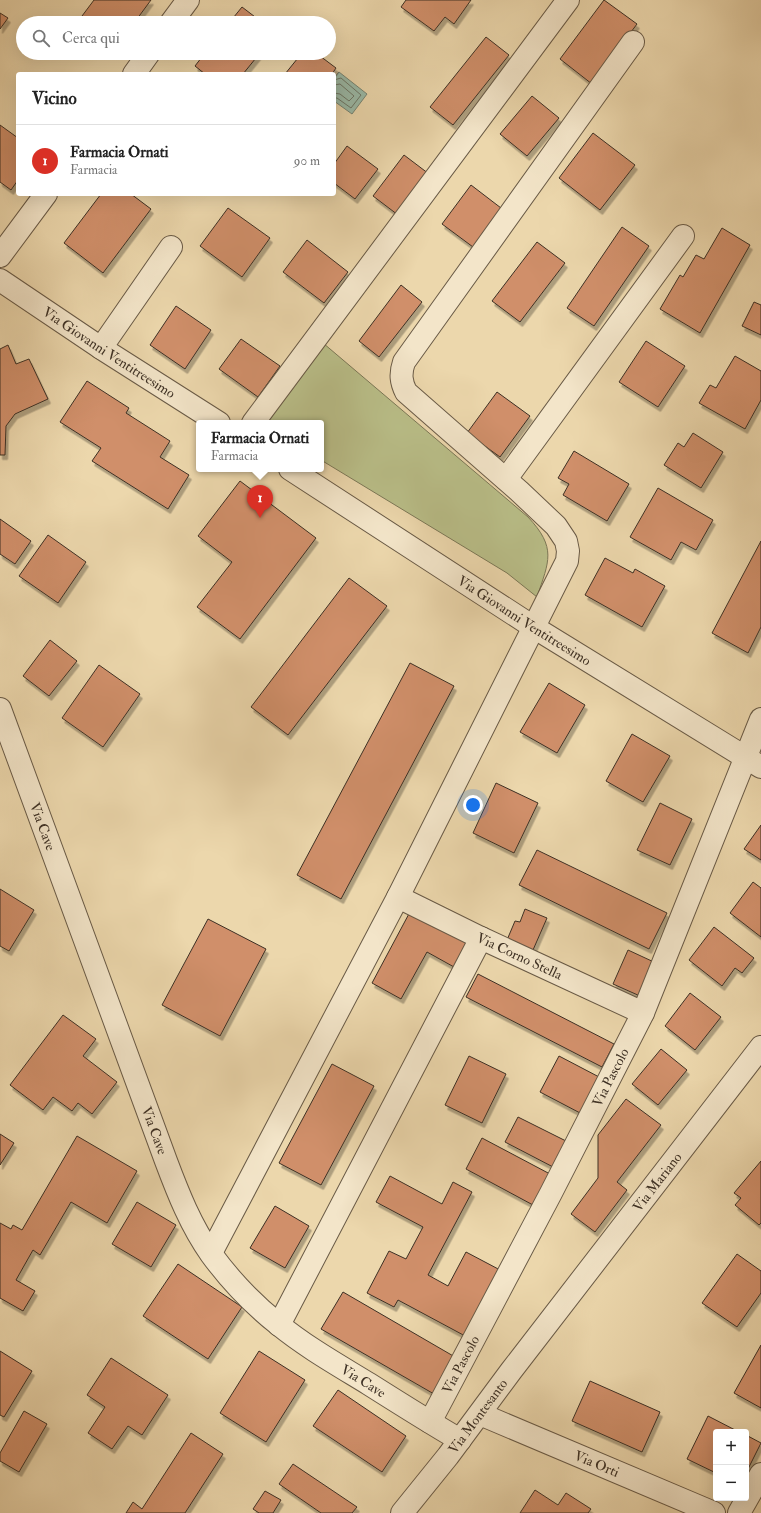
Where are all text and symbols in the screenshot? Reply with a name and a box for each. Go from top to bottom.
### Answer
search box [16,16,336,60]
icon: search [30,27,52,49]
text: Cerca qui [62,29,120,48]
text: Vicino [32,88,77,109]
text: Farmacia Ornati [70,143,168,162]
text: 1 [43,153,47,169]
text: 90 m [294,153,320,169]
text: Farmacia [70,162,117,178]
street label: Via Giovanni Ventitreesimo [40,303,179,402]
popup [196,420,324,472]
text: Farmacia Ornati [211,429,309,448]
text: Farmacia [211,448,258,464]
pin: 1 [247,485,273,518]
street label: Via Giovanni Ventitreesimo [455,572,594,669]
your location [463,795,483,815]
street label: Via Cave [27,800,60,853]
street label: Via Corno Stella [474,929,565,983]
street label: Via Pascolo [588,1045,632,1109]
street label: Via Cave [138,1104,171,1157]
street label: Via Mariano [629,1149,685,1215]
street label: Via Pascolo [438,1332,483,1396]
street label: Via Cave [338,1361,389,1401]
street label: Via Montesanto [444,1375,511,1457]
map controls [713,1429,749,1501]
button: + [713,1429,749,1465]
street label: Via Orti [572,1446,622,1481]
button: − [713,1465,749,1501]

